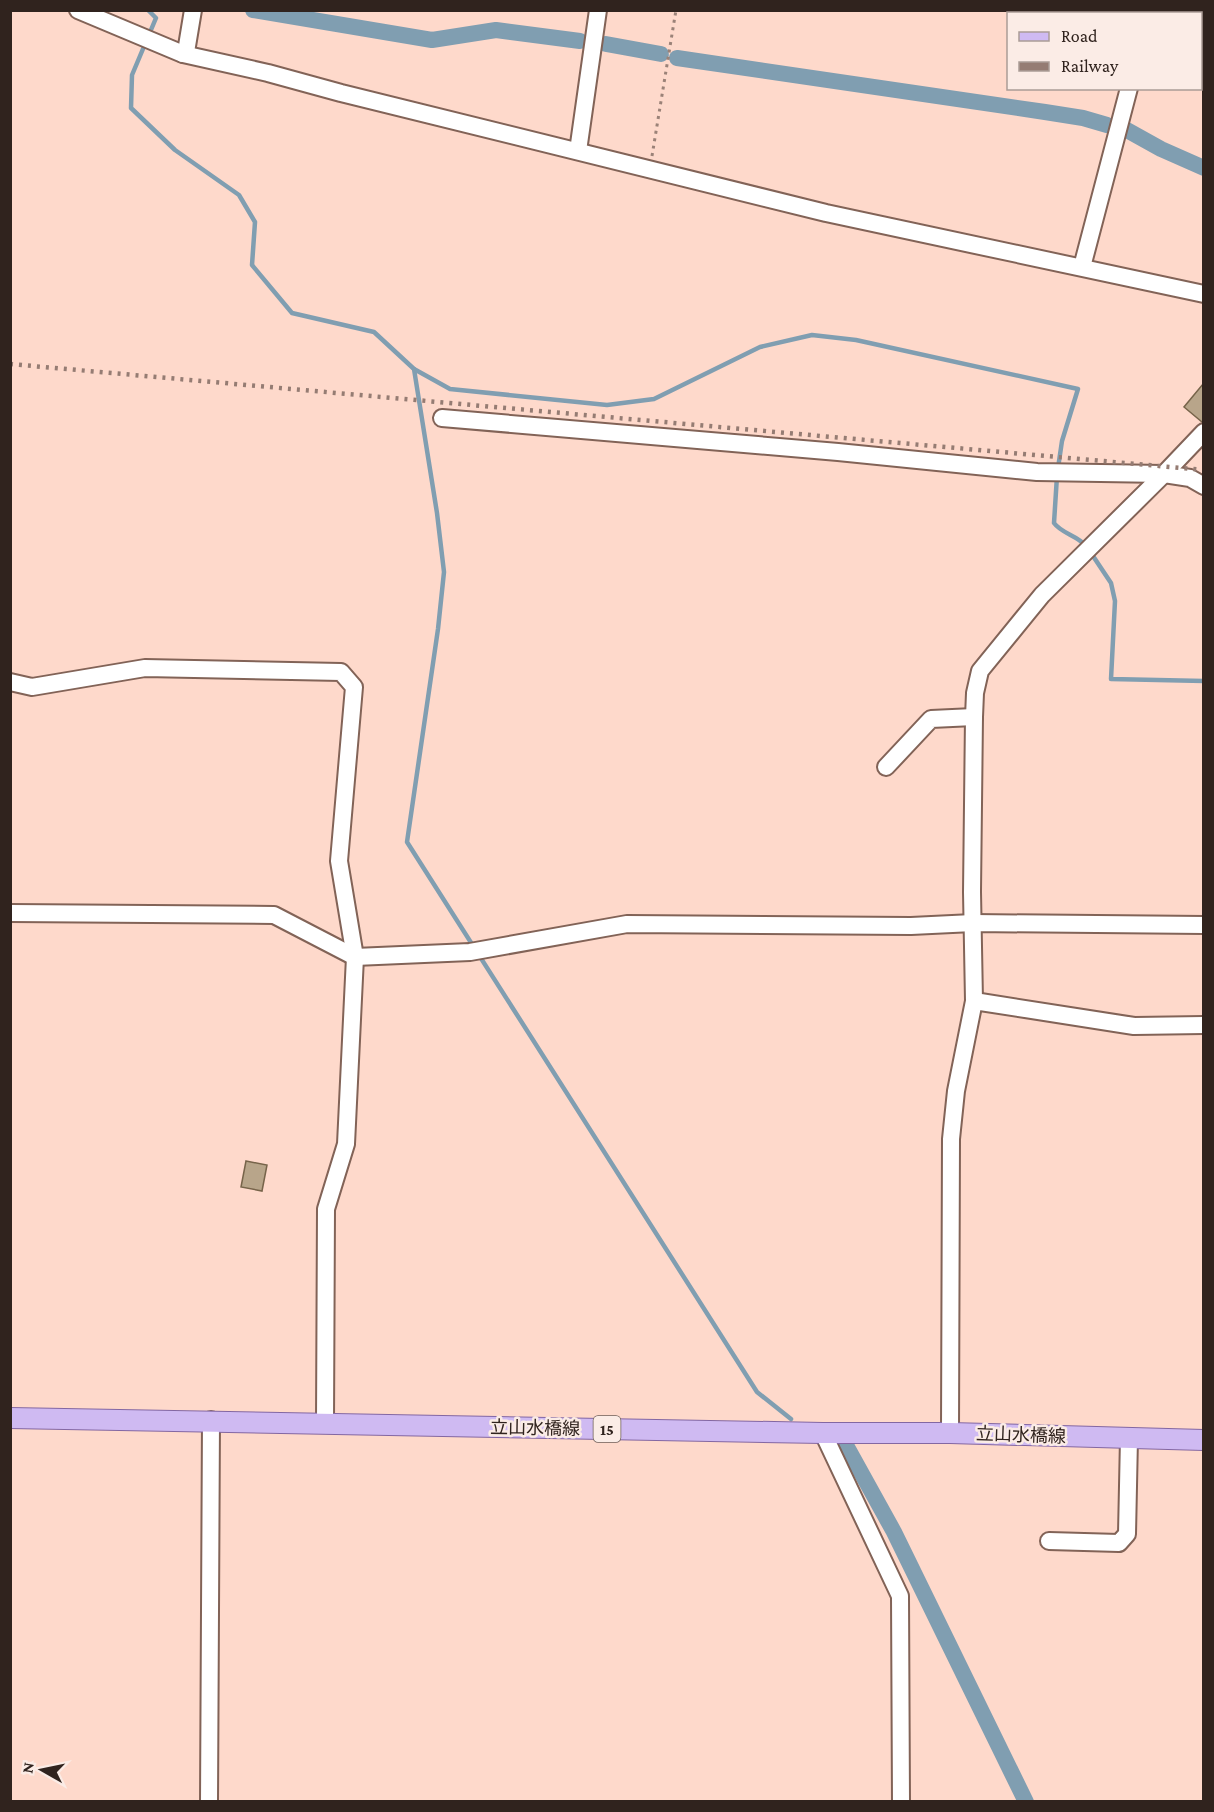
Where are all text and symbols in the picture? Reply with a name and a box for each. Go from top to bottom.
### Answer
legend [1007,12,1202,90]
text: Road [1061,26,1098,46]
text: Railway [1061,56,1119,76]
road number: 15 [594,1416,620,1442]
street label: 立山水橋線 [490,1417,580,1439]
street label: 立山水橋線 [976,1423,1066,1447]
north arrow [12,1740,72,1800]
text: N [18,1761,37,1774]

